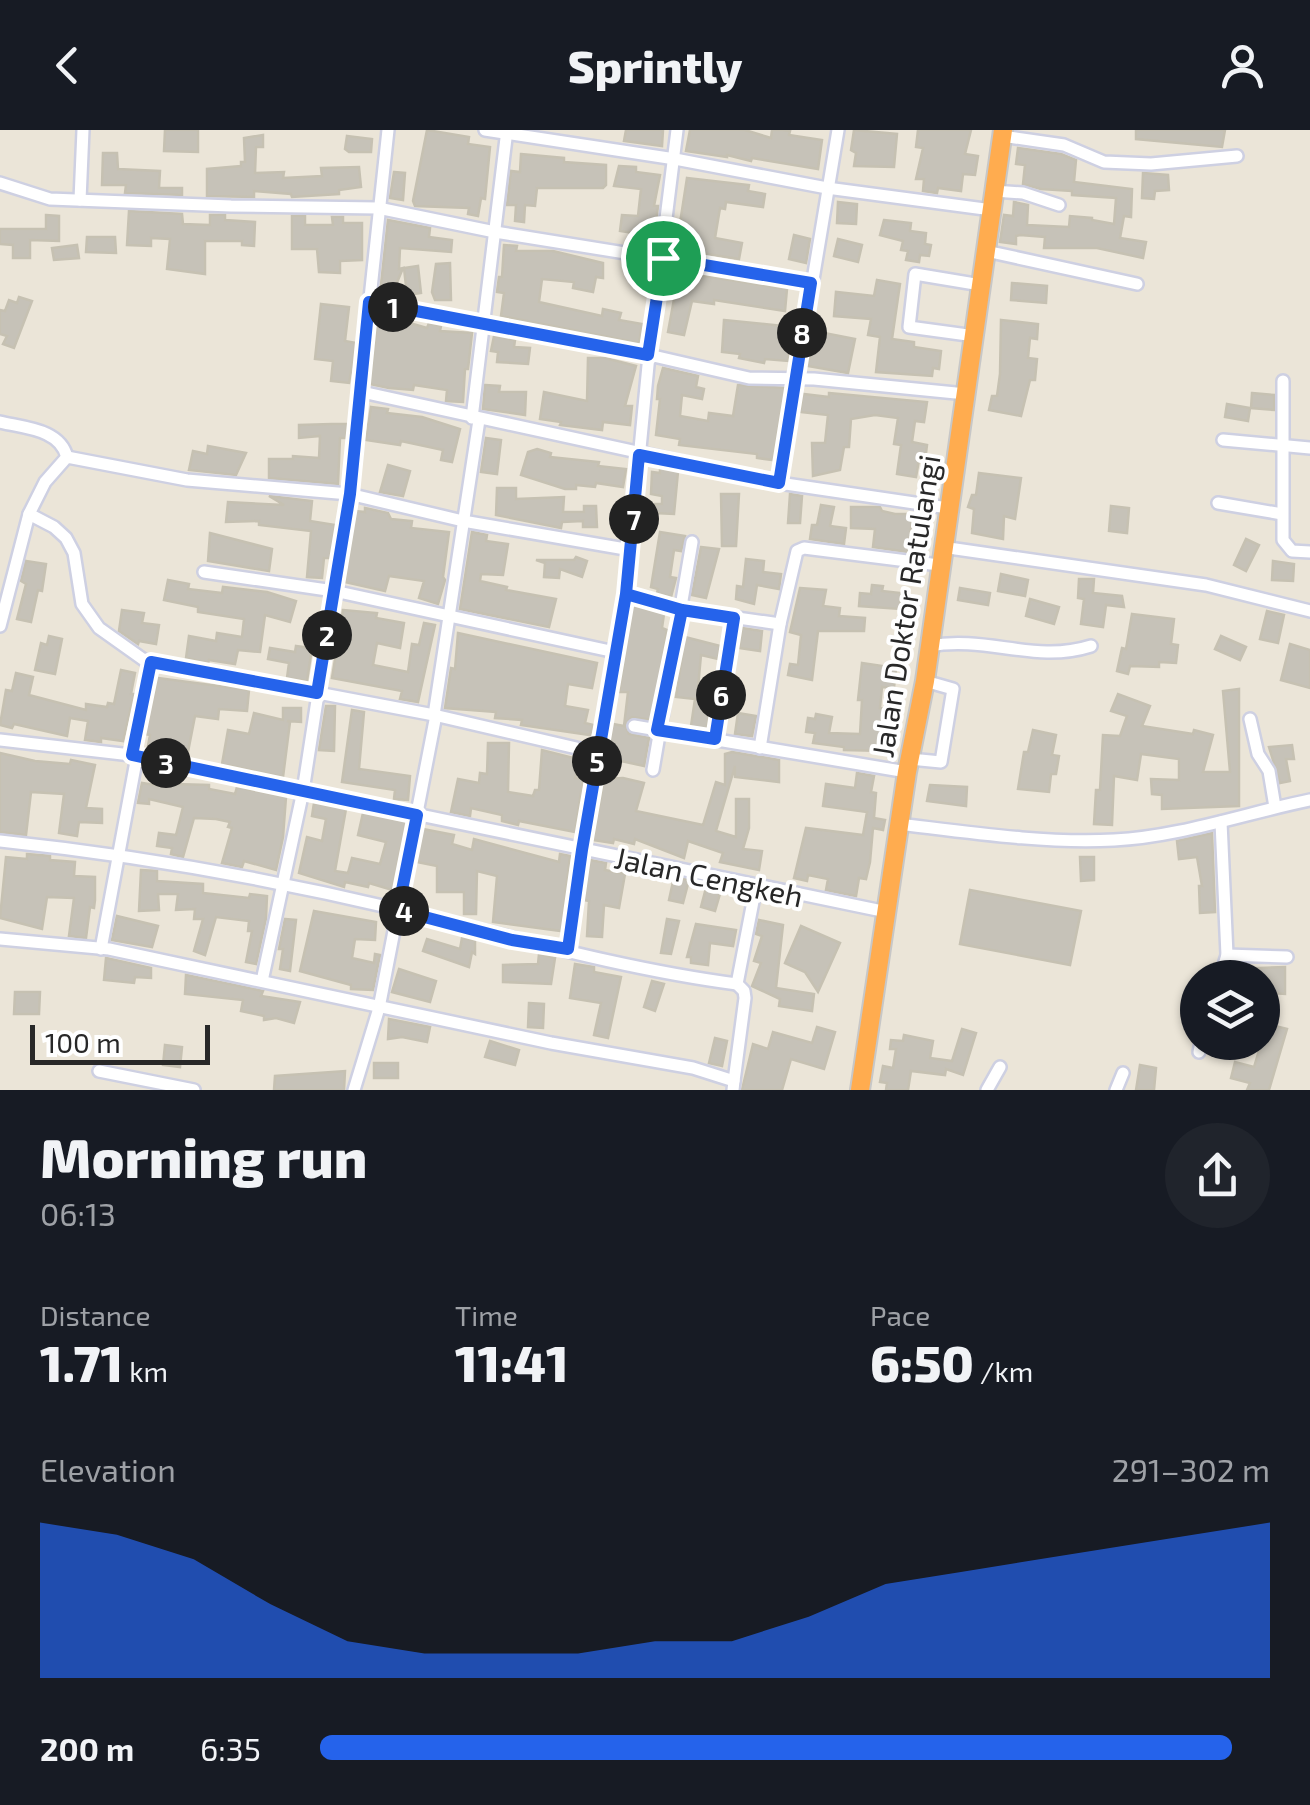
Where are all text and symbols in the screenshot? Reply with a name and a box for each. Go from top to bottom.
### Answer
icon: back [40,38,95,93]
text: Sprintly [568,38,742,92]
icon: person [1215,38,1270,93]
pin [621,216,706,301]
icon: arrive [636,231,691,286]
pin: 1 [368,282,418,332]
text: 1 [387,290,399,324]
pin: 8 [777,308,827,358]
text: 8 [793,316,811,350]
street label: Jalan Doktor Ratulangi [863,452,947,760]
pin: 7 [609,494,659,544]
text: 7 [627,502,641,536]
pin: 2 [302,610,352,660]
text: 2 [319,618,335,652]
pin: 6 [696,670,746,720]
text: 6 [713,678,729,712]
pin: 5 [572,736,622,786]
pin: 3 [141,738,191,788]
text: 5 [589,744,605,778]
text: 3 [158,746,174,780]
street label: Jalan Cengkeh [611,838,807,914]
pin: 4 [379,886,429,936]
text: 4 [395,894,413,928]
map controls [1180,960,1280,1060]
button: layers [1180,960,1280,1060]
scale bar [30,1020,210,1064]
text: 100 m [45,1025,121,1059]
text: Morning run [40,1123,368,1189]
button: share [1165,1123,1270,1228]
text: 06:13 [40,1194,116,1232]
text: Distance [40,1298,151,1332]
text: Time [455,1298,518,1332]
text: Pace [870,1298,930,1332]
text: 1.71 [40,1332,123,1392]
text: 11:41 [455,1332,569,1392]
text: 6:50 [870,1332,974,1392]
text: km [123,1354,168,1388]
text: /km [974,1354,1033,1388]
text: Elevation [40,1450,176,1488]
text: 291–302 m [1112,1450,1270,1488]
text: 200 m [40,1729,134,1767]
text: 6:35 [200,1729,261,1767]

